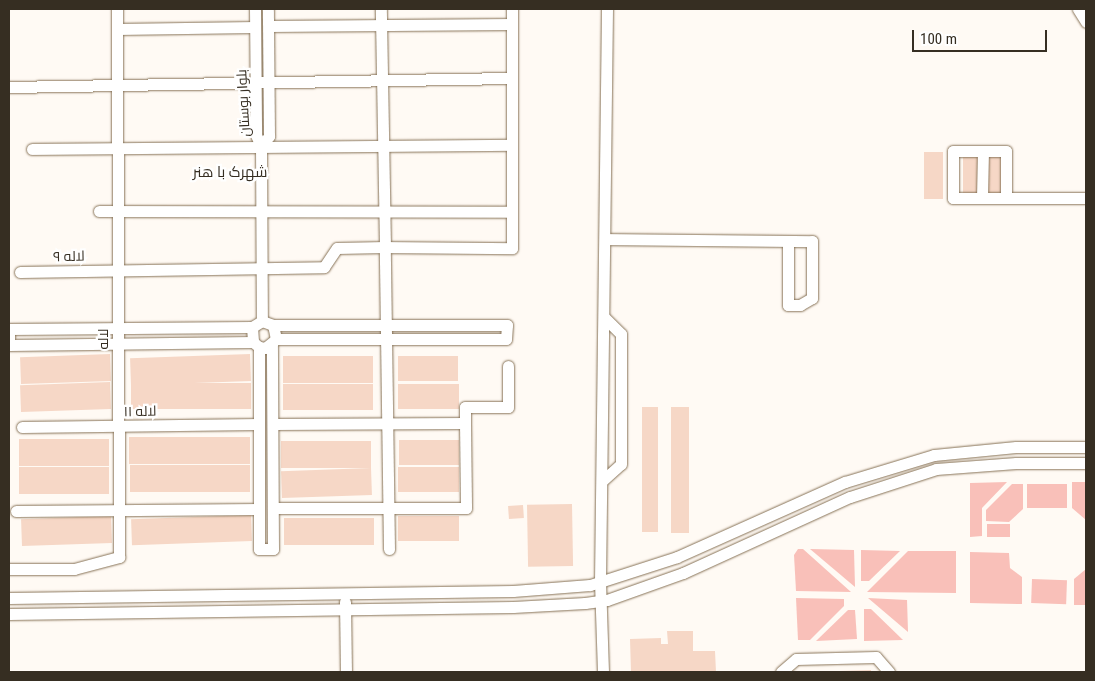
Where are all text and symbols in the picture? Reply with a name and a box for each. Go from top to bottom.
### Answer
scale bar [915,20,1050,52]
text: 100 m [920,30,957,48]
street label: بلوار بوستان [233,69,253,137]
district label: شهرک با هنر [193,164,267,182]
street label: لاله ۹ [53,247,85,265]
street label: لاله [95,329,111,349]
street label: لاله ۱۱ [123,402,157,420]

